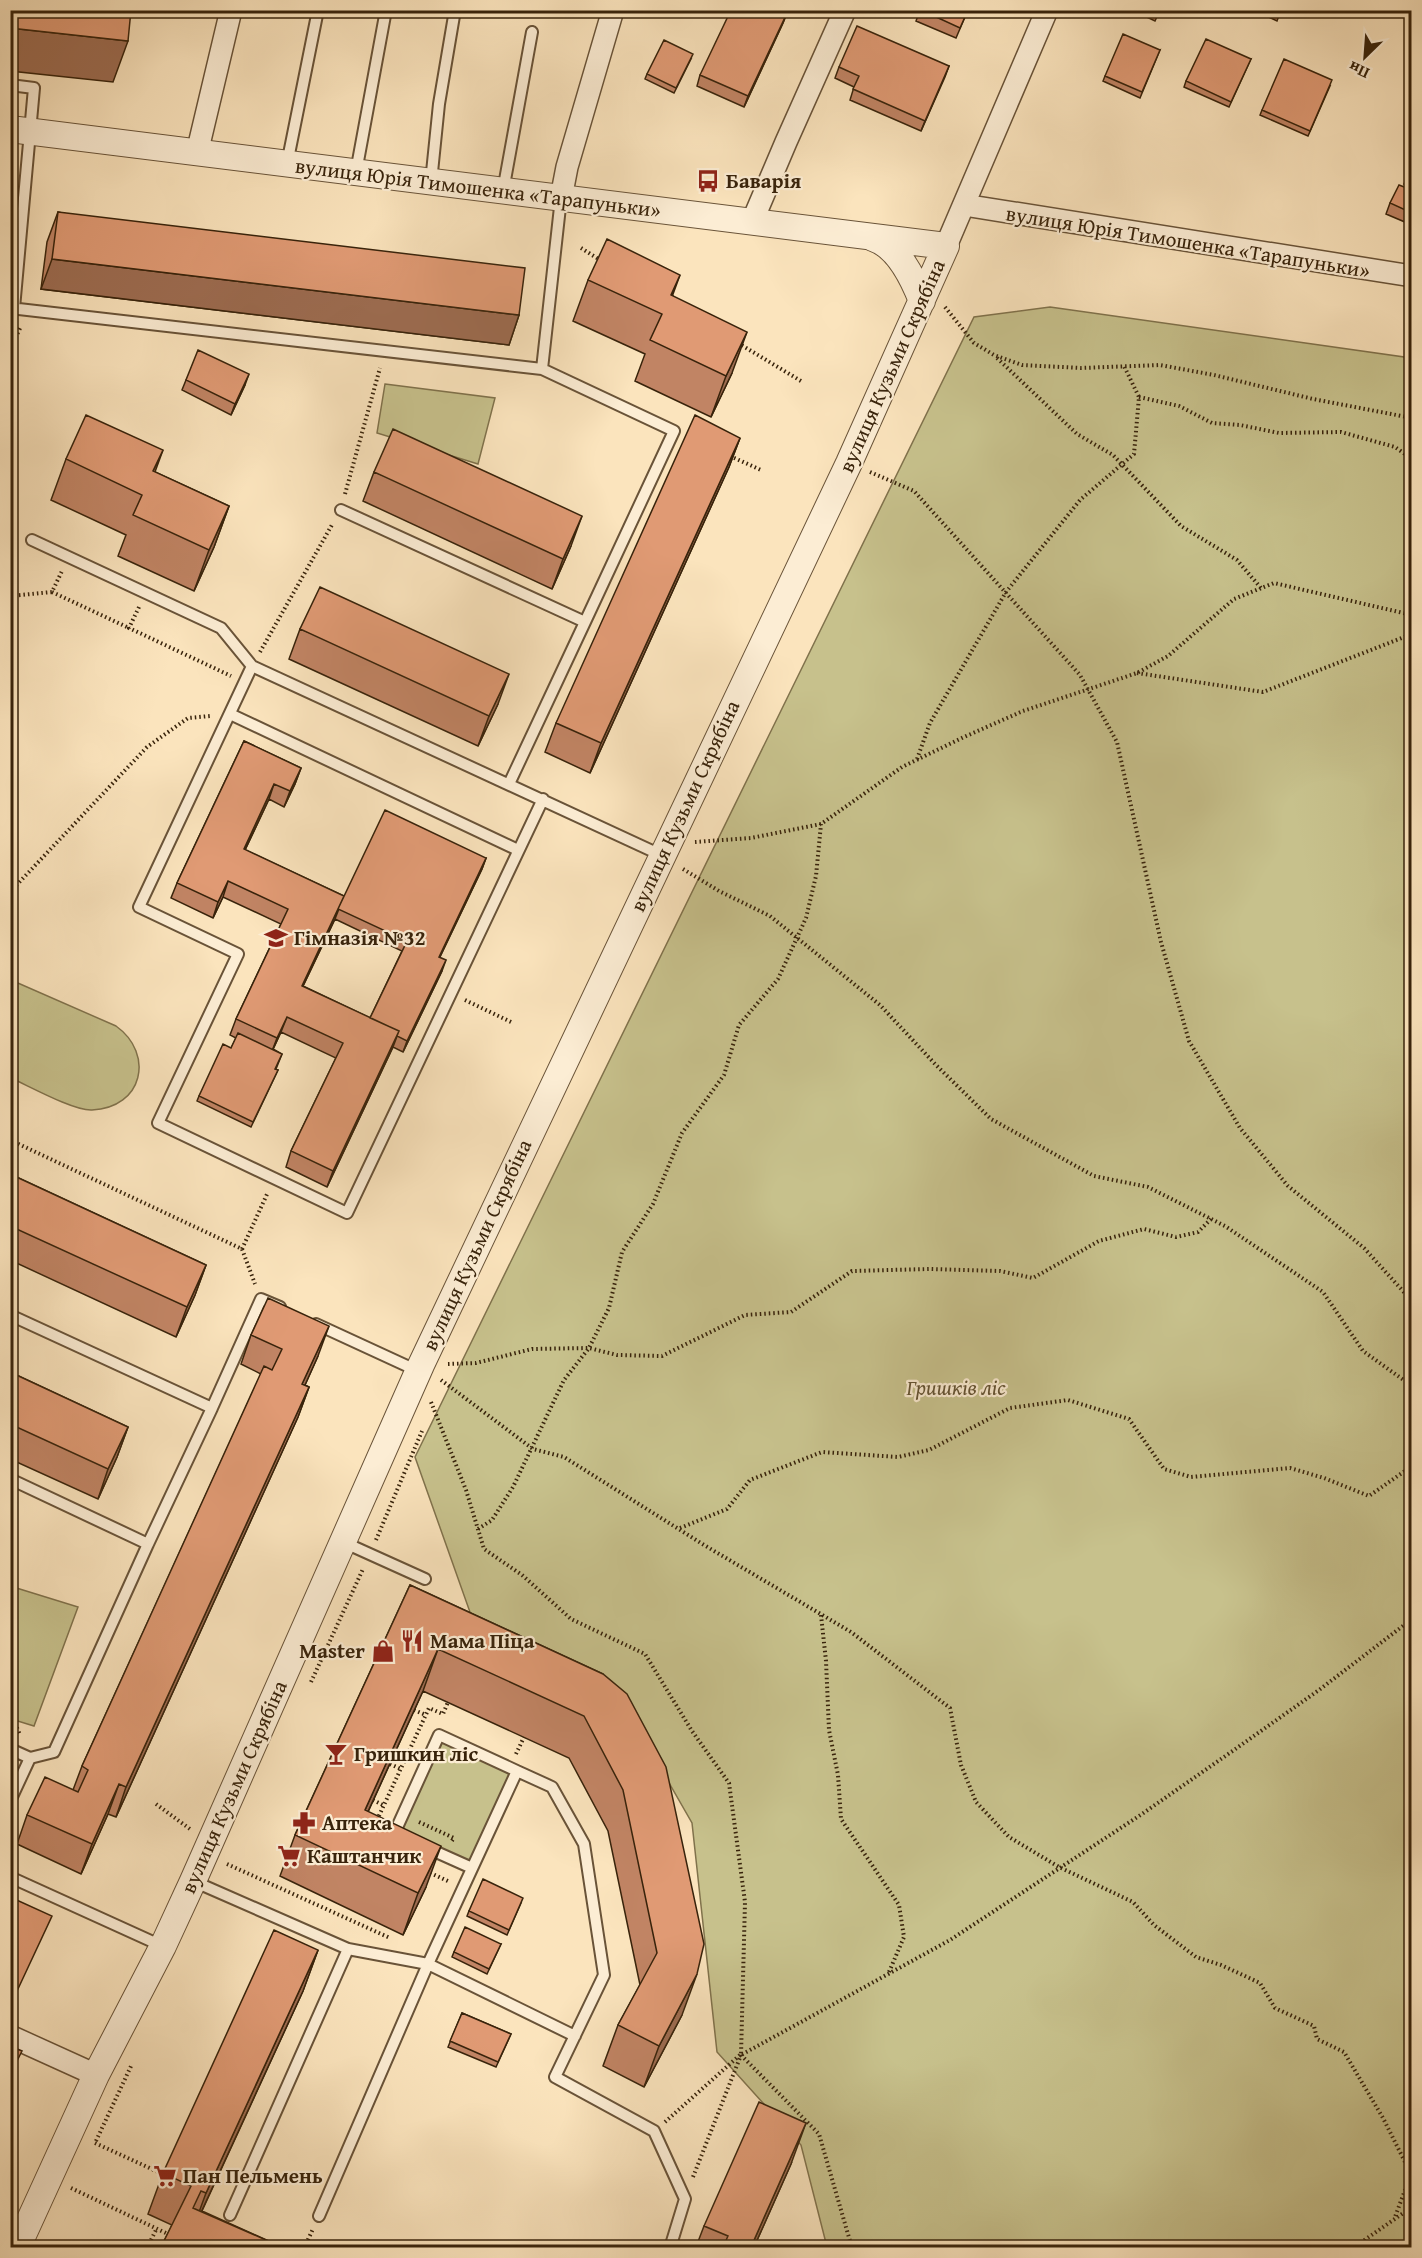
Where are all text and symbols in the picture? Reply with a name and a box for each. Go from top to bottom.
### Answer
north arrow [1335,27,1395,87]
text: Пн [1344,55,1373,86]
street label: вулиця Юрія Тимошенка «Тарапуньки» [293,150,663,225]
place label: Баварія [726,165,801,196]
bus stop icon: Баварія [695,168,721,194]
street label: вулиця Юрія Тимошенка «Тарапуньки» [1004,197,1372,286]
street label: вулиця Кузьми Скрябіна [831,254,953,477]
street label: вулиця Кузьми Скрябіна [622,695,747,917]
place label: Гімназія №32 [294,922,426,953]
school or university icon: Гімназія №32 [263,925,289,951]
street label: вулиця Кузьми Скрябіна [414,1134,539,1356]
park label: Гришків ліс [905,1372,1006,1403]
place label: Мама Піца [430,1625,535,1656]
restaurant icon: Мама Піца [399,1628,425,1654]
place label: Master [299,1635,365,1666]
shop icon: Master [370,1638,396,1664]
street label: вулиця Кузьми Скрябіна [173,1675,295,1898]
place label: Гришкин ліс [354,1738,479,1769]
bar icon: Гришкин ліс [323,1741,349,1767]
place label: Аптека [322,1807,392,1838]
pharmacy icon: Аптека [291,1810,317,1836]
place label: Каштанчик [307,1840,422,1871]
supermarket icon: Каштанчик [276,1843,302,1869]
place label: Пан Пельмень [183,2160,323,2191]
supermarket icon: Пан Пельмень [152,2163,178,2189]

